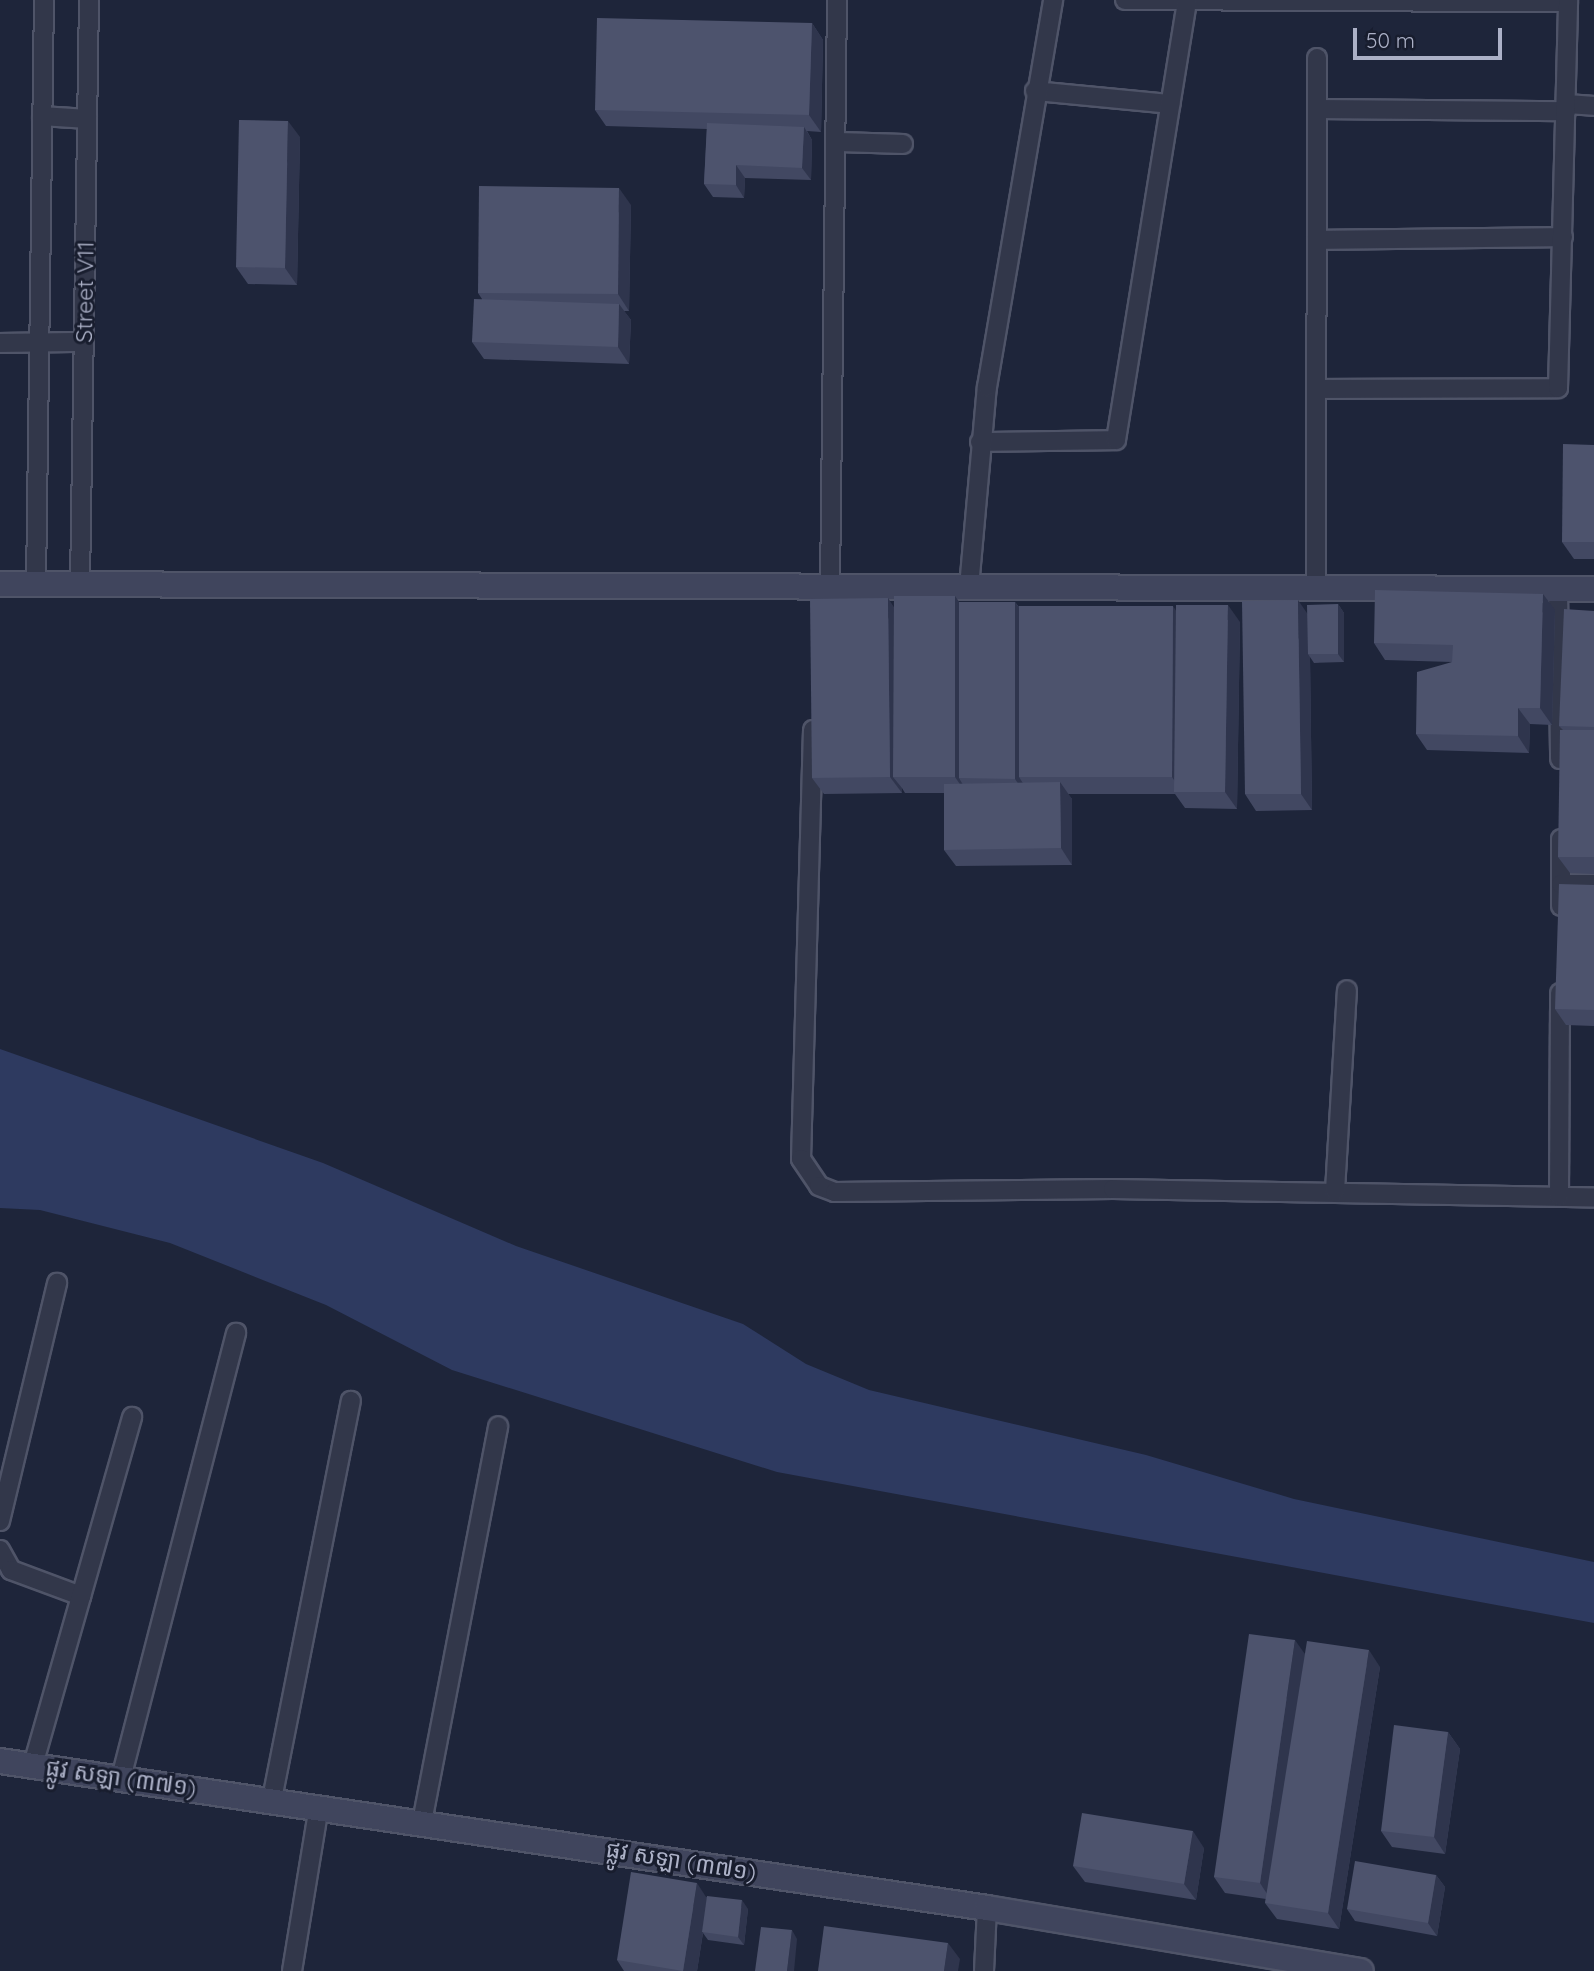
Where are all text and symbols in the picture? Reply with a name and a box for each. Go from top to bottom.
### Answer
scale bar [1356,14,1505,58]
text: 50 m [1366,27,1415,53]
street label: Street V11 [70,241,100,343]
street label: ផ្លូវ សឡា (៣៧១) [44,1754,198,1802]
street label: ផ្លូវ សឡា (៣៧១) [604,1836,758,1886]

